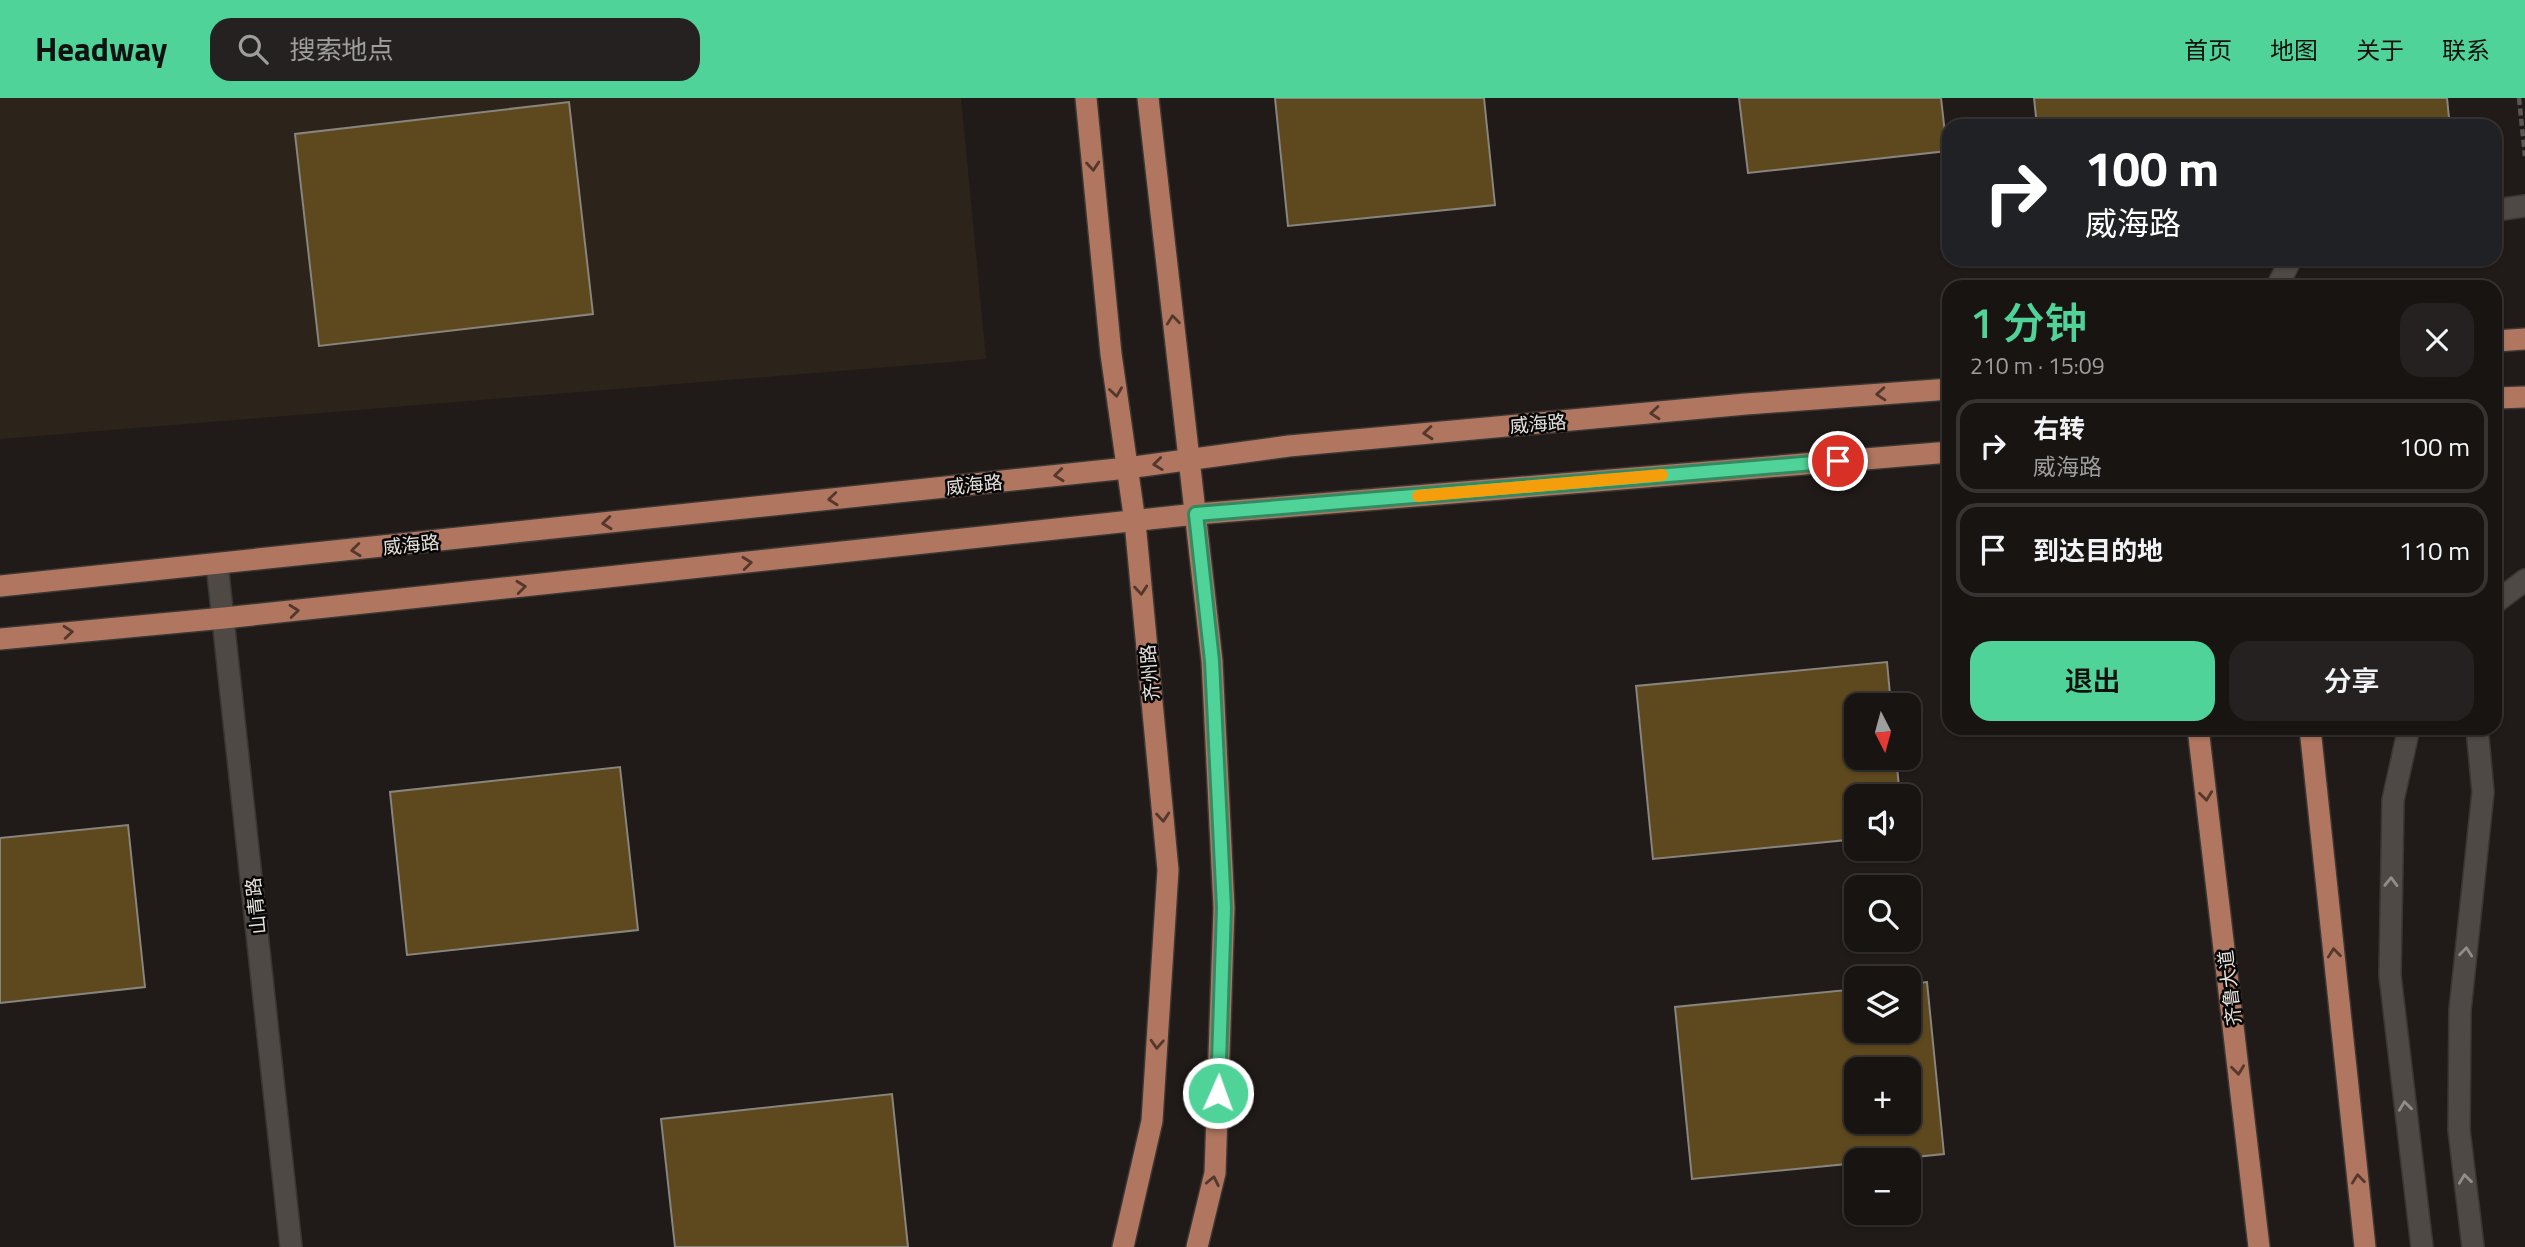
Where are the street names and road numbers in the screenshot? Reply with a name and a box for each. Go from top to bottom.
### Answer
street label: 威海路 [1508,406,1568,440]
street label: 威海路 [944,467,1004,501]
street label: 威海路 [381,527,441,561]
street label: 齐州路 [1132,643,1166,703]
street label: 山青路 [238,876,272,936]
street label: 齐鲁大道 [2210,949,2248,1027]

